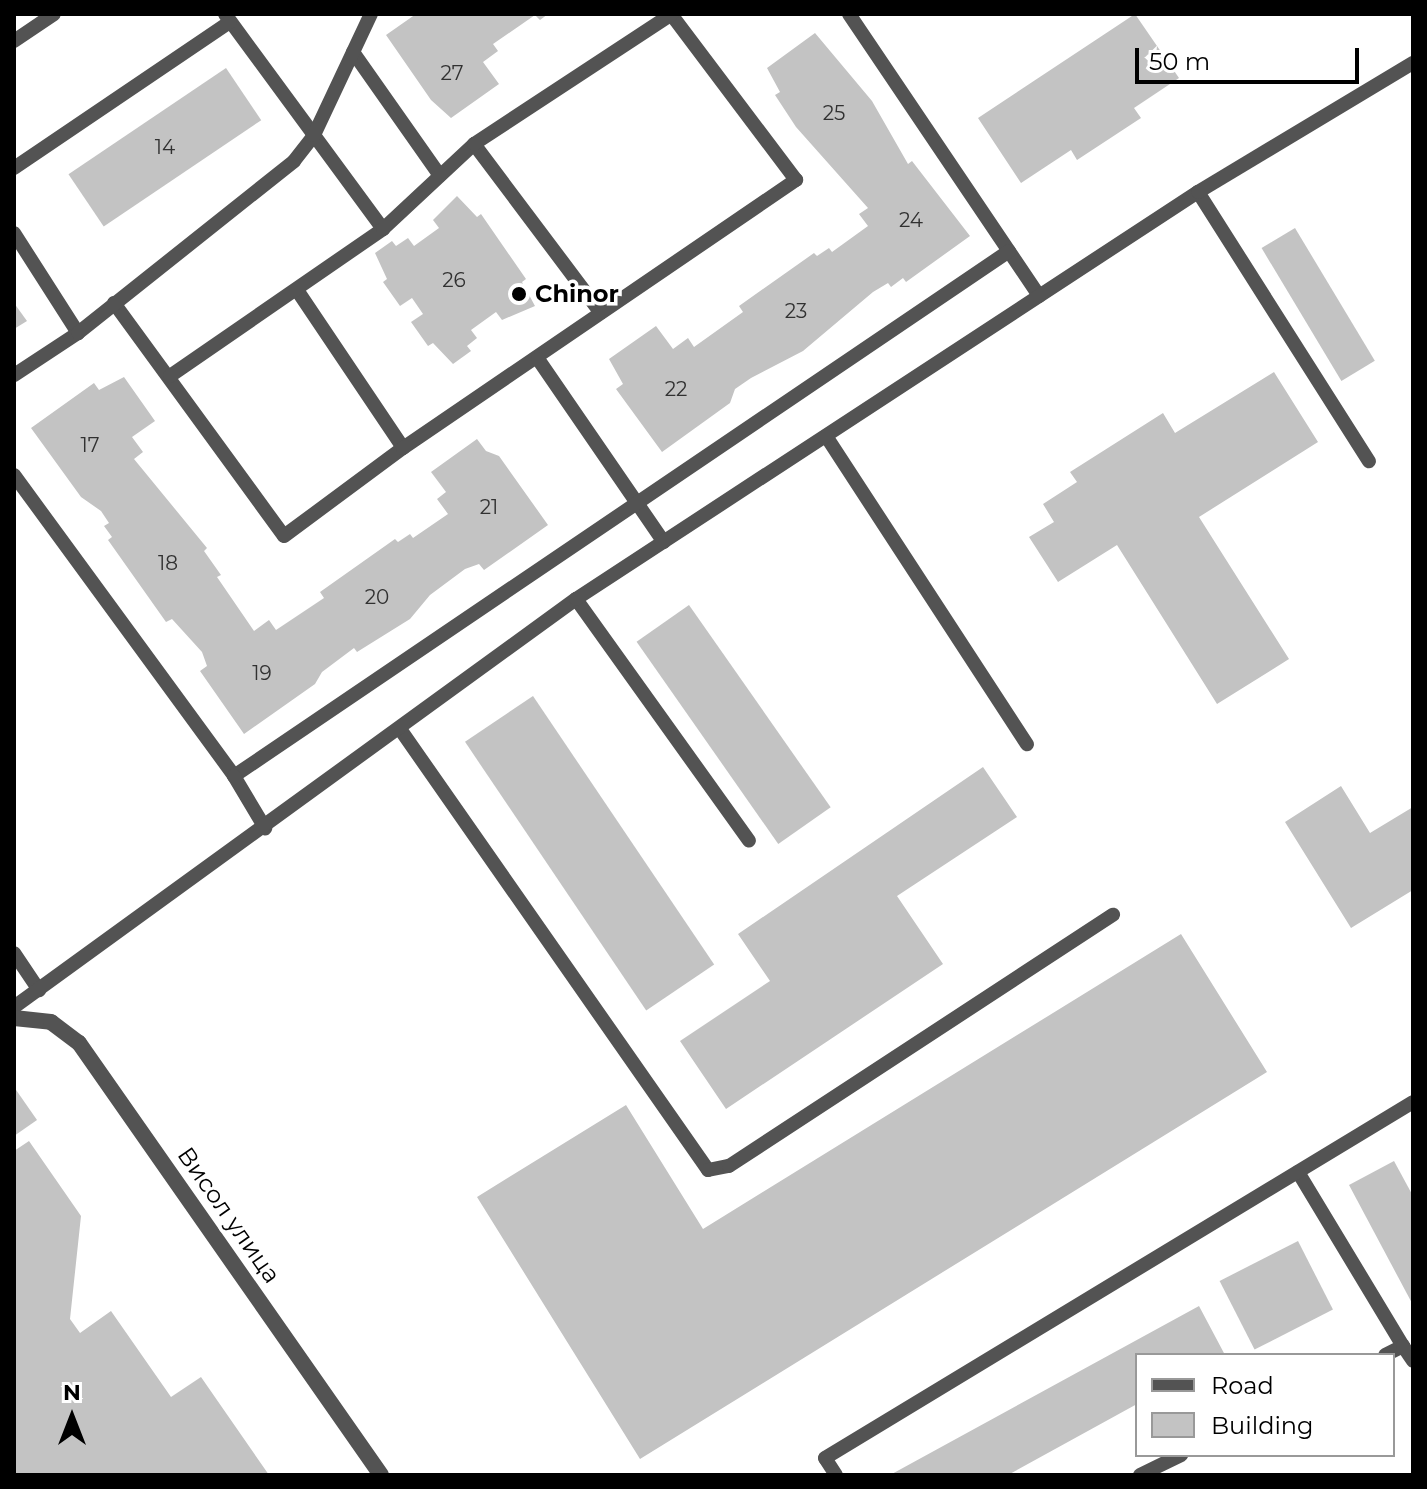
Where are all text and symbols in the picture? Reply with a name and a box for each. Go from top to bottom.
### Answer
scale bar [1139,32,1363,82]
text: 50 m [1149,47,1210,76]
house number: 27 [440,61,464,85]
house number: 25 [823,101,845,125]
house number: 14 [155,135,175,159]
house number: 24 [899,208,923,232]
house number: 26 [442,268,466,292]
place label: Chinor [535,280,619,308]
marker: Chinor [510,285,528,303]
house number: 23 [785,299,807,323]
house number: 22 [665,377,687,401]
house number: 17 [81,433,99,457]
house number: 21 [480,495,498,519]
house number: 18 [158,551,178,575]
house number: 20 [365,585,389,609]
house number: 19 [252,661,272,685]
street label: Висол улица [172,1141,286,1289]
legend [1135,1353,1395,1457]
text: Road [1211,1371,1274,1400]
north arrow [32,1377,112,1457]
text: N [63,1379,81,1406]
text: Building [1211,1411,1314,1440]

